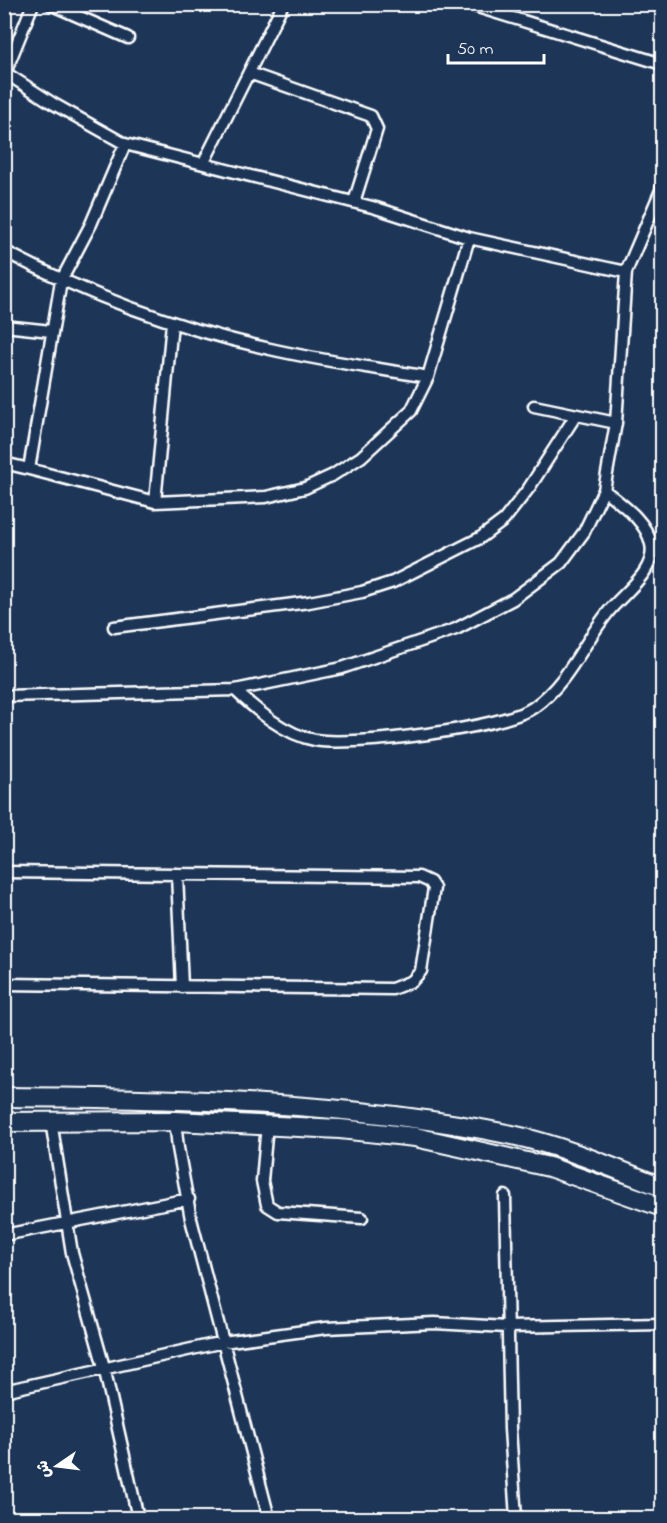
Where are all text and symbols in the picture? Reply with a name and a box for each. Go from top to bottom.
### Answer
scale bar [448,27,544,65]
text: 50 m [457,37,494,63]
north arrow [27,1436,87,1496]
text: ش [31,1458,58,1481]

